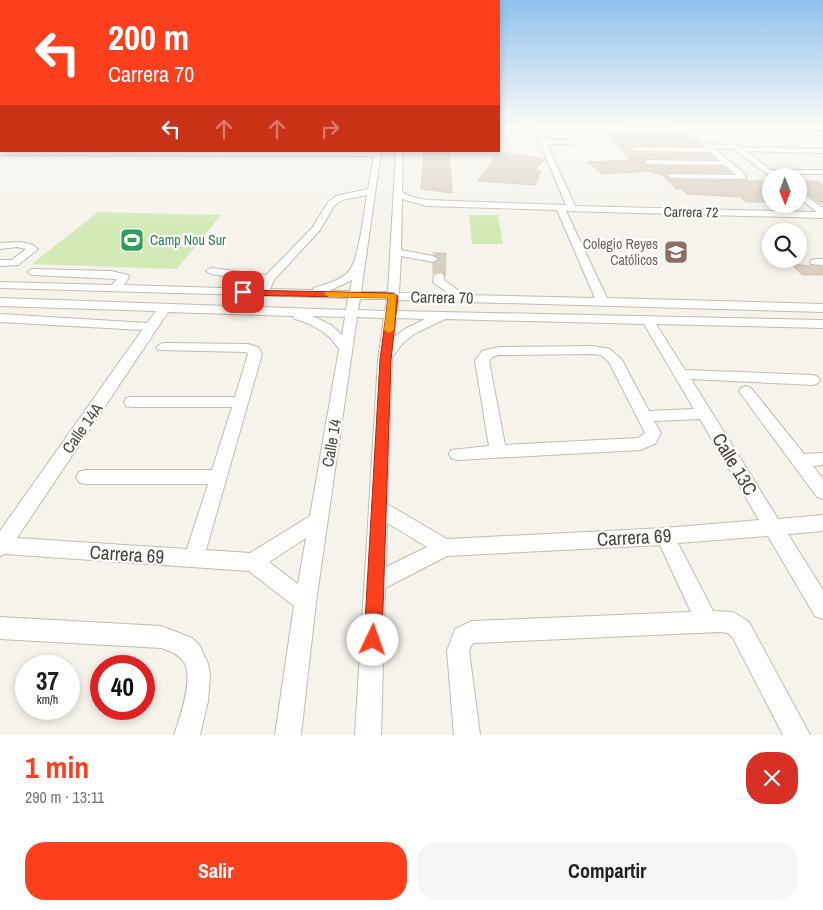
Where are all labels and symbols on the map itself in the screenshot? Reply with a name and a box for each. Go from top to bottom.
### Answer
north arrow [762,168,808,212]
street label: Carrera 72 [663,203,719,221]
sports icon: Camp Nou Sur [119,227,145,253]
place label: Camp Nou Sur [150,231,226,249]
place label: Colegio Reyes Católicos [583,235,658,269]
school or university icon: Colegio Reyes Católicos [663,239,689,265]
pin [222,271,264,313]
street label: Carrera 70 [410,285,474,309]
street label: Calle 14A [57,398,107,458]
street label: Calle 14 [316,417,346,469]
street label: Calle 13C [706,428,764,500]
street label: Carrera 69 [596,522,672,552]
street label: Carrera 69 [89,538,165,570]
position arrow [346,613,398,665]
speed limit sign: 40 [90,655,155,720]

